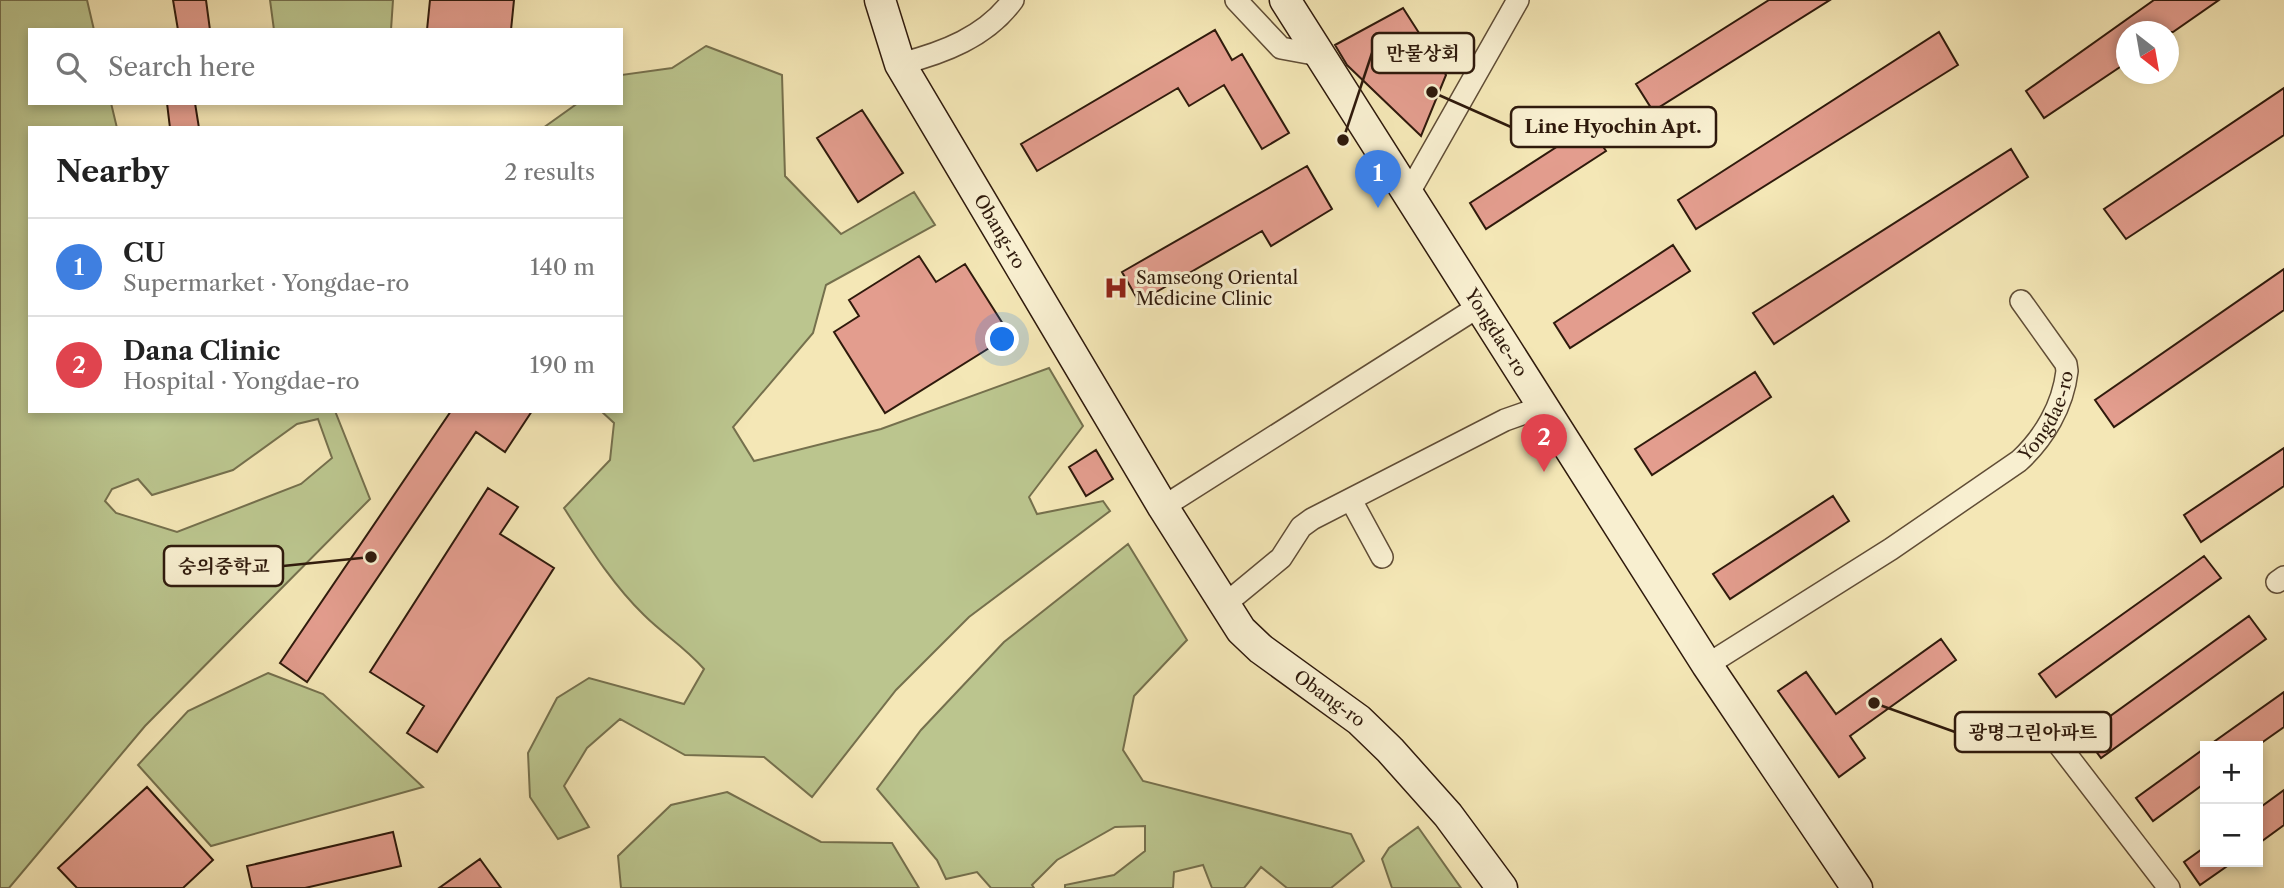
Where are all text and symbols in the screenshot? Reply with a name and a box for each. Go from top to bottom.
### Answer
north arrow [2116,21,2179,84]
search box [28,28,623,105]
callout: 만물상회 [1372,33,1474,73]
text: 만물상회 [1386,42,1460,65]
icon: search [52,48,90,86]
text: Search here [108,51,255,83]
callout: Line Hyochin Apt. [1511,107,1716,147]
text: Line Hyochin Apt. [1525,115,1701,138]
pin: 1 [1355,150,1401,208]
text: Nearby [56,153,169,190]
text: 2 results [504,158,595,186]
street label: Obang-ro [969,190,1030,273]
text: CU [123,237,165,269]
text: 1 [74,253,84,281]
text: 140 m [530,253,595,281]
place label: Samseong Oriental Medicine Clinic [1136,267,1298,310]
text: Supermarket · Yongdae-ro [123,269,409,297]
hospital icon: Samseong Oriental Medicine Clinic [1102,274,1130,302]
street label: Yongdae-ro [1460,284,1532,381]
your location [985,322,1019,356]
text: Dana Clinic [123,335,280,367]
text: 2 [72,351,86,379]
text: 190 m [530,351,595,379]
text: Hospital · Yongdae-ro [123,367,360,395]
street label: Yongdae-ro [2014,369,2078,466]
pin: 2 [1521,414,1567,472]
callout: 숭의중학교 [164,546,283,586]
text: 숭의중학교 [178,555,270,578]
street label: Obang-ro [1289,665,1369,732]
callout: 광명그린아파트 [1955,712,2111,752]
text: 광명그린아파트 [1969,721,2098,744]
map controls [2200,741,2263,867]
button: + [2200,741,2263,804]
button: − [2200,804,2263,867]

